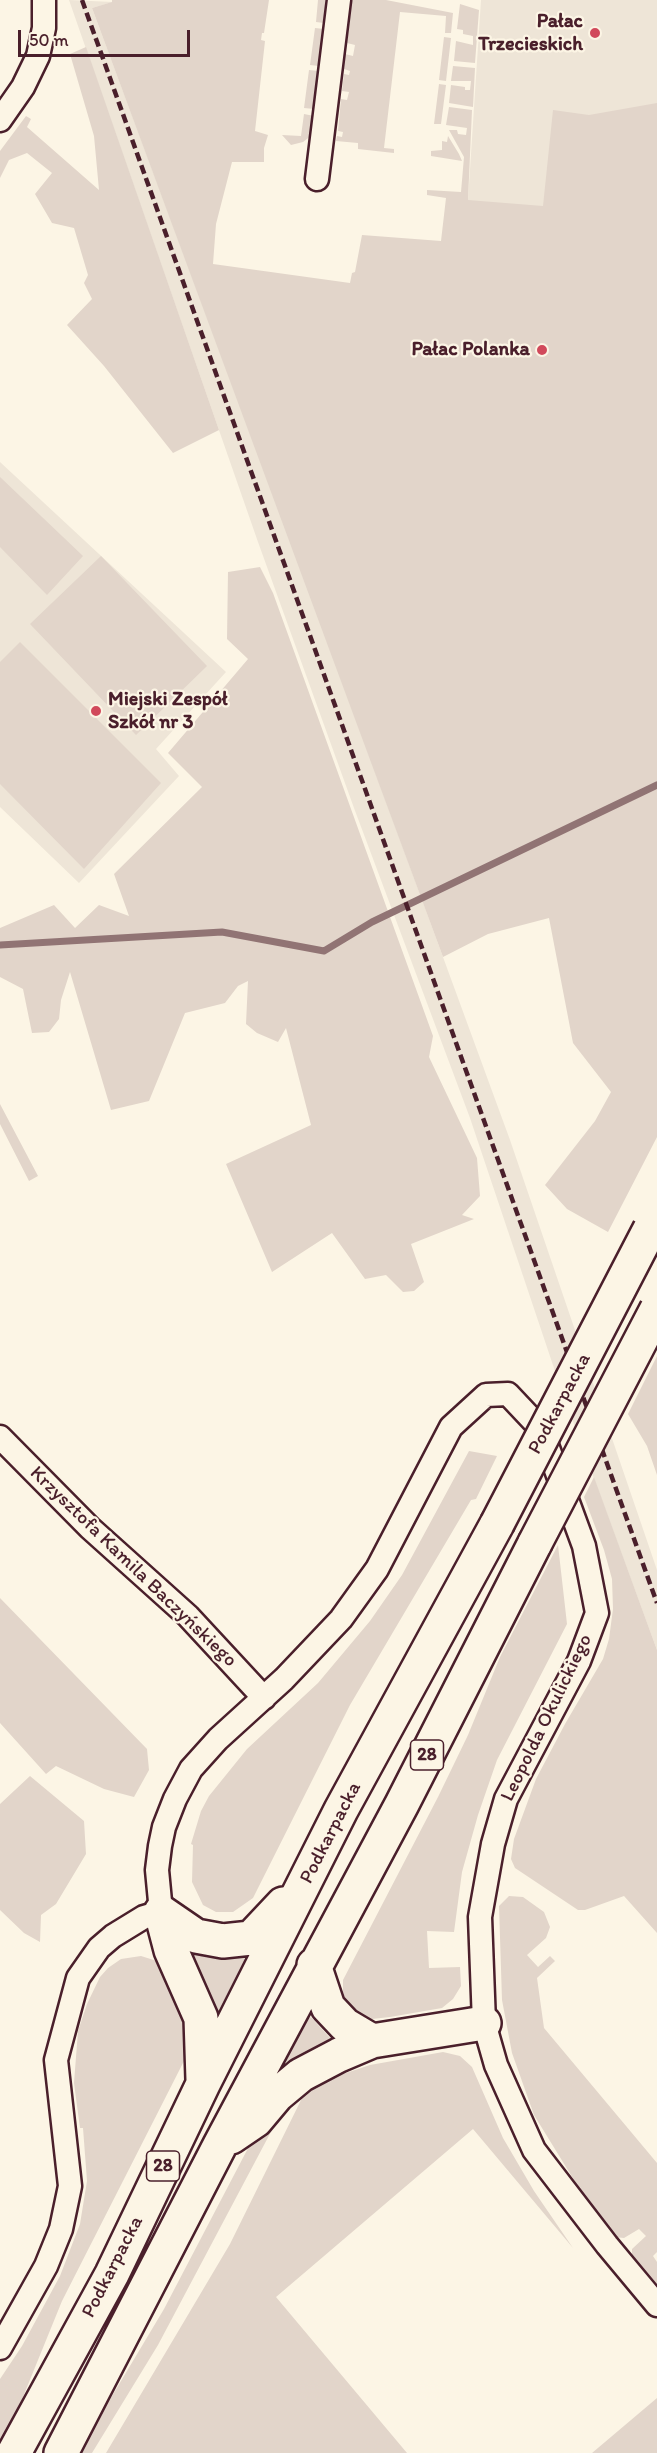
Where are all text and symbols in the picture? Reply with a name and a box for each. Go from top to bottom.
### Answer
place label: Pałac Trzecieskich [478,10,583,57]
scale bar [21,18,194,56]
marker: Pałac Trzecieskich [588,26,602,40]
text: 50 m [29,29,69,51]
place label: Pałac Polanka [411,338,530,362]
marker: Pałac Polanka [535,343,549,357]
place label: Miejski Zespół Szkół nr 3 [108,688,228,735]
marker: Miejski Zespół Szkół nr 3 [89,704,103,718]
street label: Podkarpacka [523,1349,597,1459]
street label: Krzysztofa Kamila Baczyńskiego [24,1461,242,1673]
street label: Leopolda Okulickiego [496,1630,598,1806]
road number: 28 [410,1740,444,1770]
street label: Podkarpacka [295,1778,367,1888]
road number: 28 [146,2151,180,2181]
street label: Podkarpacka [77,2212,149,2322]

